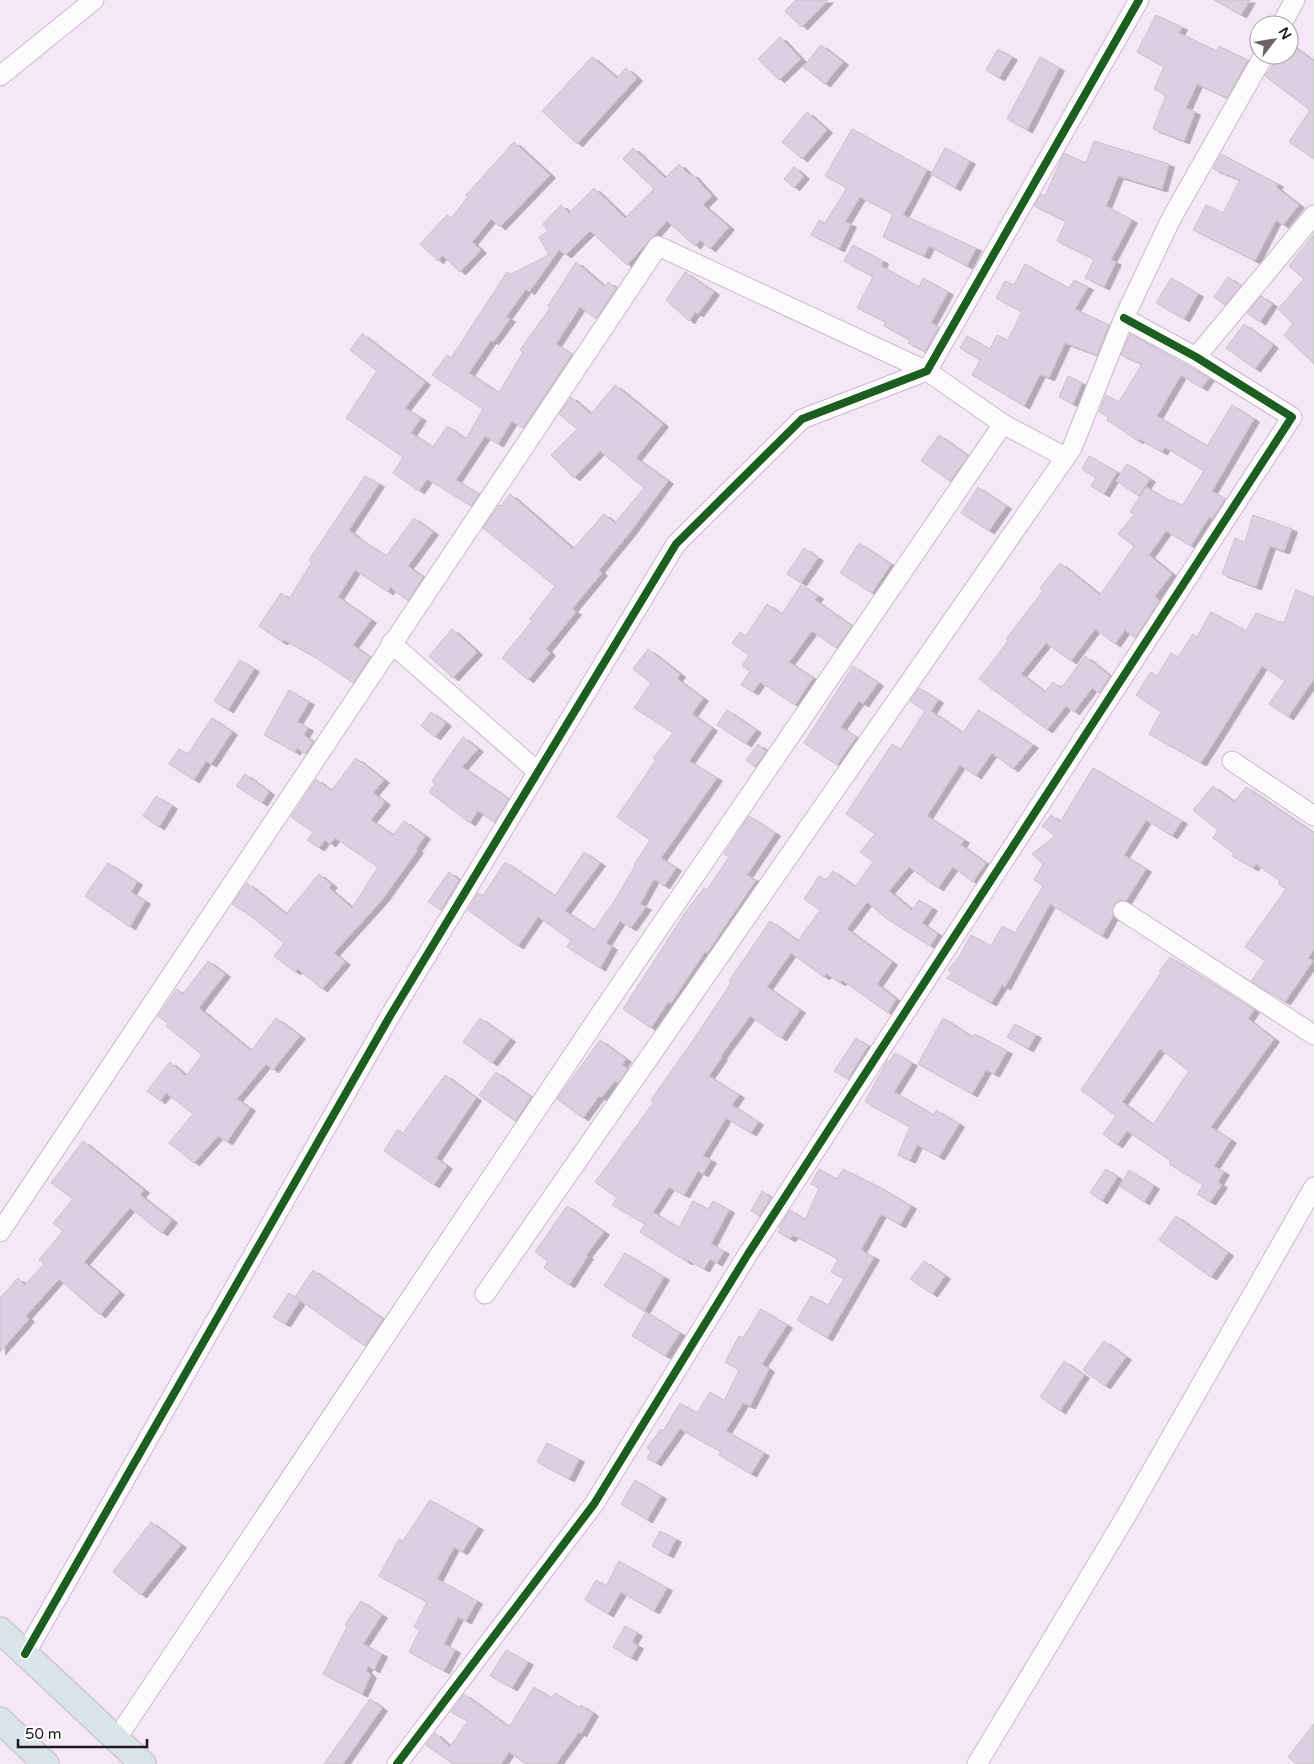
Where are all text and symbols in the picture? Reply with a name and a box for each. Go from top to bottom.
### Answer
north arrow [1249,15,1299,65]
text: N [1275,24,1295,43]
scale bar [18,1716,146,1748]
text: 50 m [25,1725,62,1743]

